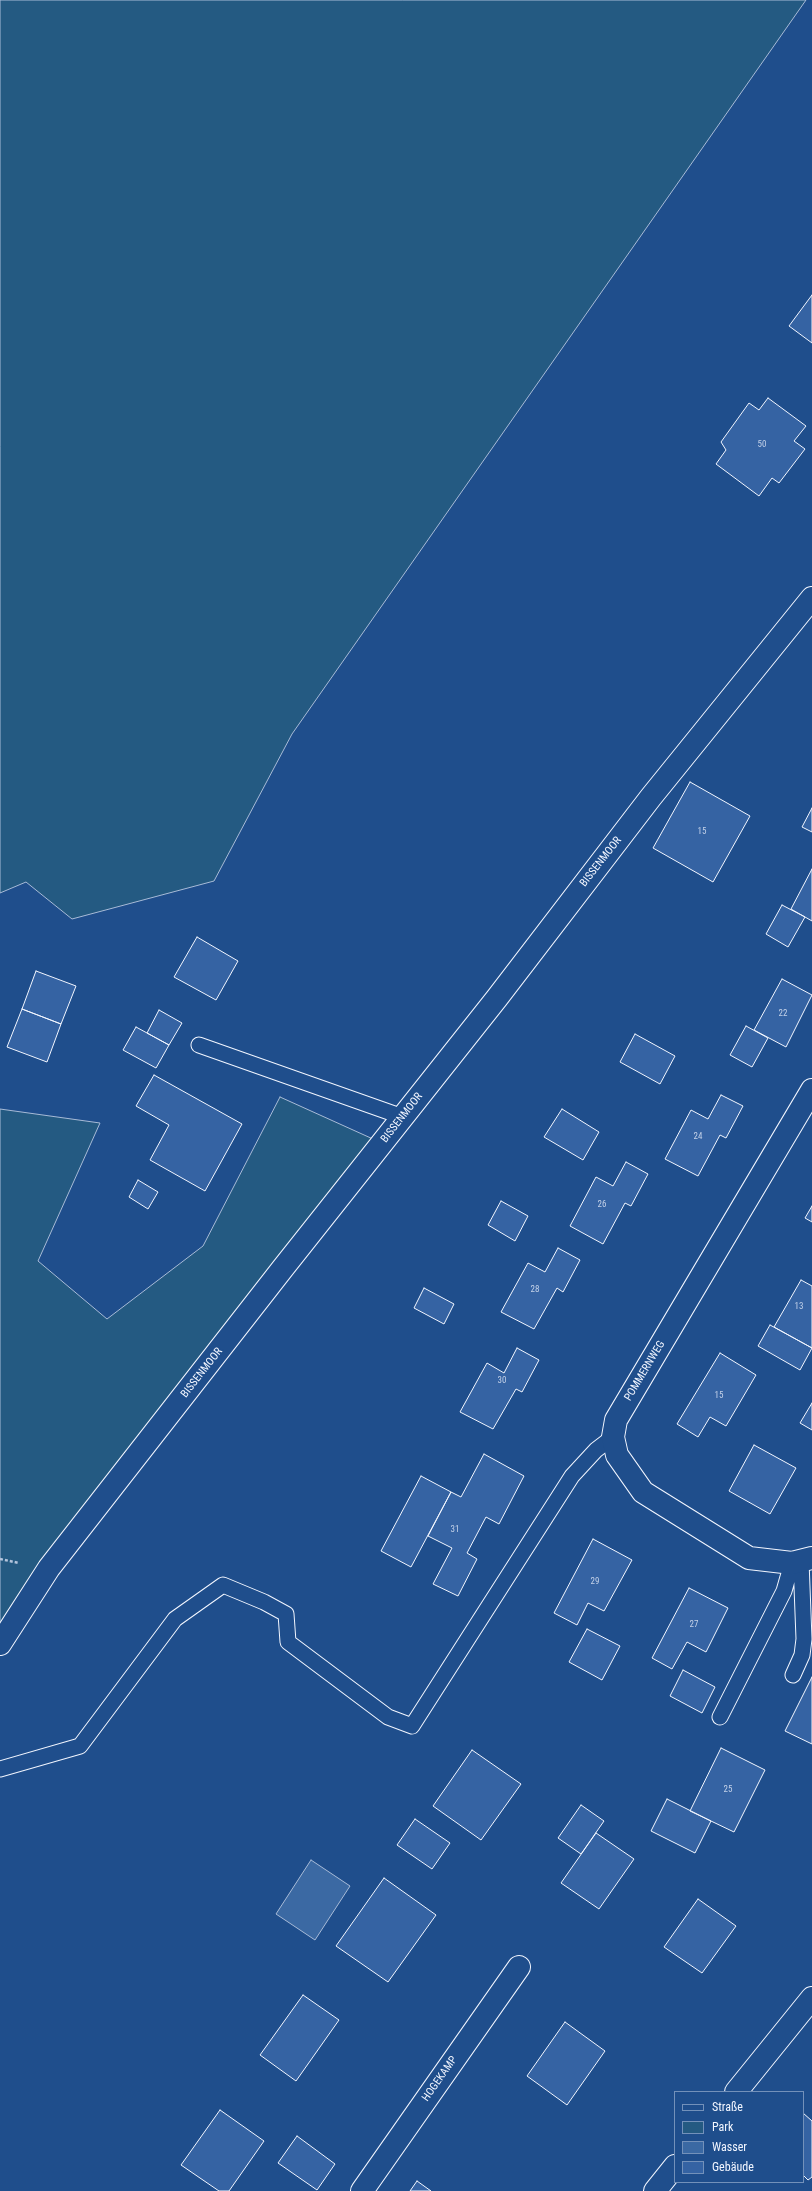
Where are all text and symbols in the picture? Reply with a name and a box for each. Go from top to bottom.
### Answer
house number: 50 [758,440,766,450]
house number: 15 [698,827,706,837]
street label: BISSENMOOR [577,834,625,890]
house number: 22 [779,1009,787,1019]
street label: BISSENMOOR [378,1090,426,1146]
house number: 24 [694,1132,702,1142]
house number: 26 [598,1200,606,1210]
house number: 28 [531,1285,539,1295]
house number: 13 [795,1302,803,1312]
street label: POMMERNWEG [622,1339,668,1403]
street label: BISSENMOOR [178,1345,226,1401]
house number: 30 [498,1376,506,1386]
house number: 15 [715,1391,723,1401]
house number: 31 [451,1525,459,1535]
house number: 29 [591,1577,599,1587]
house number: 27 [690,1620,698,1630]
house number: 25 [724,1785,732,1795]
street label: HOGEKAMP [420,2054,460,2104]
legend [674,2091,804,2183]
text: Straße [712,2100,743,2114]
text: Park [712,2120,733,2134]
text: Wasser [712,2140,747,2154]
text: Gebäude [712,2160,754,2174]

